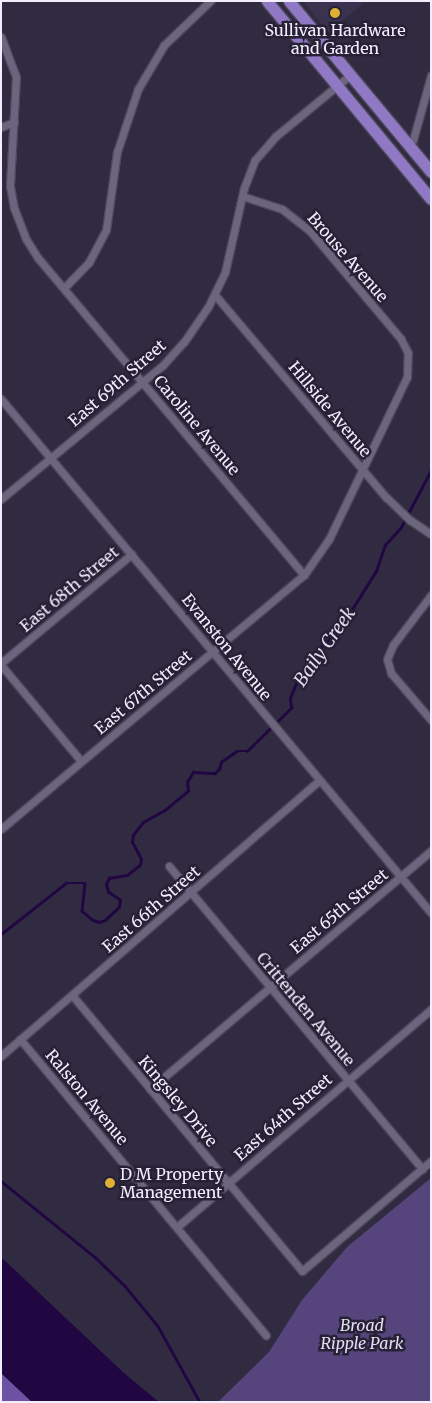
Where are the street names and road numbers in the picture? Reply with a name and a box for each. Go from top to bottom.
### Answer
street label: Brouse Avenue [304,208,392,306]
street label: East 69th Street [64,336,170,430]
street label: Hillside Avenue [285,357,375,461]
street label: Caroline Avenue [150,371,244,479]
street label: East 68th Street [16,542,122,636]
street label: Evanston Avenue [178,590,276,704]
street label: East 67th Street [91,646,195,738]
street label: East 66th Street [98,862,204,956]
street label: East 65th Street [286,865,392,957]
street label: Crittenden Avenue [253,948,359,1070]
street label: Ralston Avenue [42,1045,132,1149]
street label: Kingsley Drive [135,1052,221,1150]
street label: East 64th Street [230,1069,336,1165]

